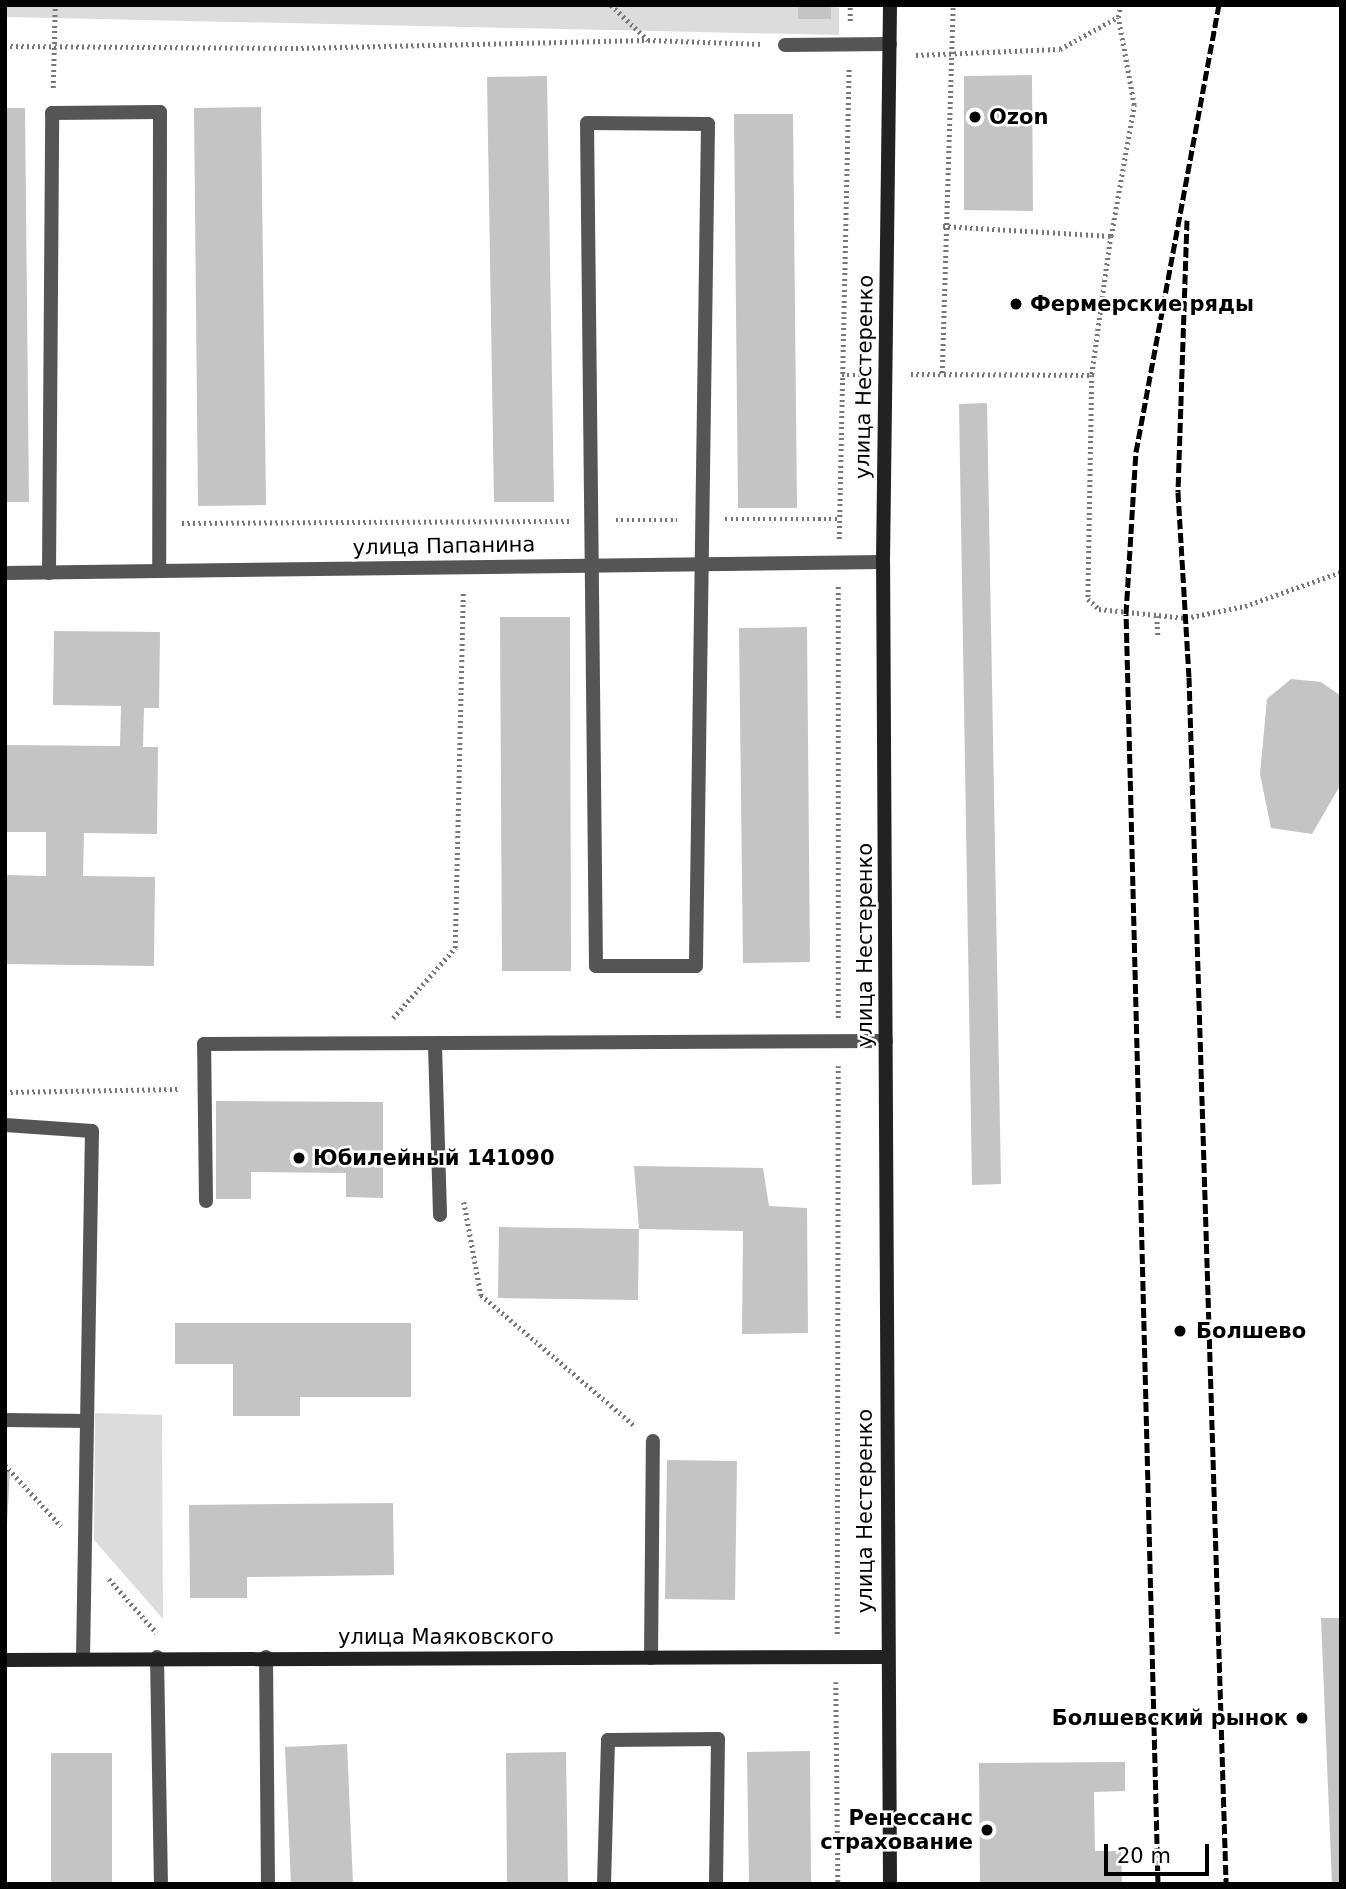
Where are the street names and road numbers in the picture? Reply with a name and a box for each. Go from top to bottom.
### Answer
street label: улица Нестеренко [850,275,878,479]
street label: улица Папанина [353,532,535,560]
street label: улица Нестеренко [852,843,878,1047]
street label: улица Нестеренко [852,1409,878,1613]
street label: улица Маяковского [338,1624,554,1650]

